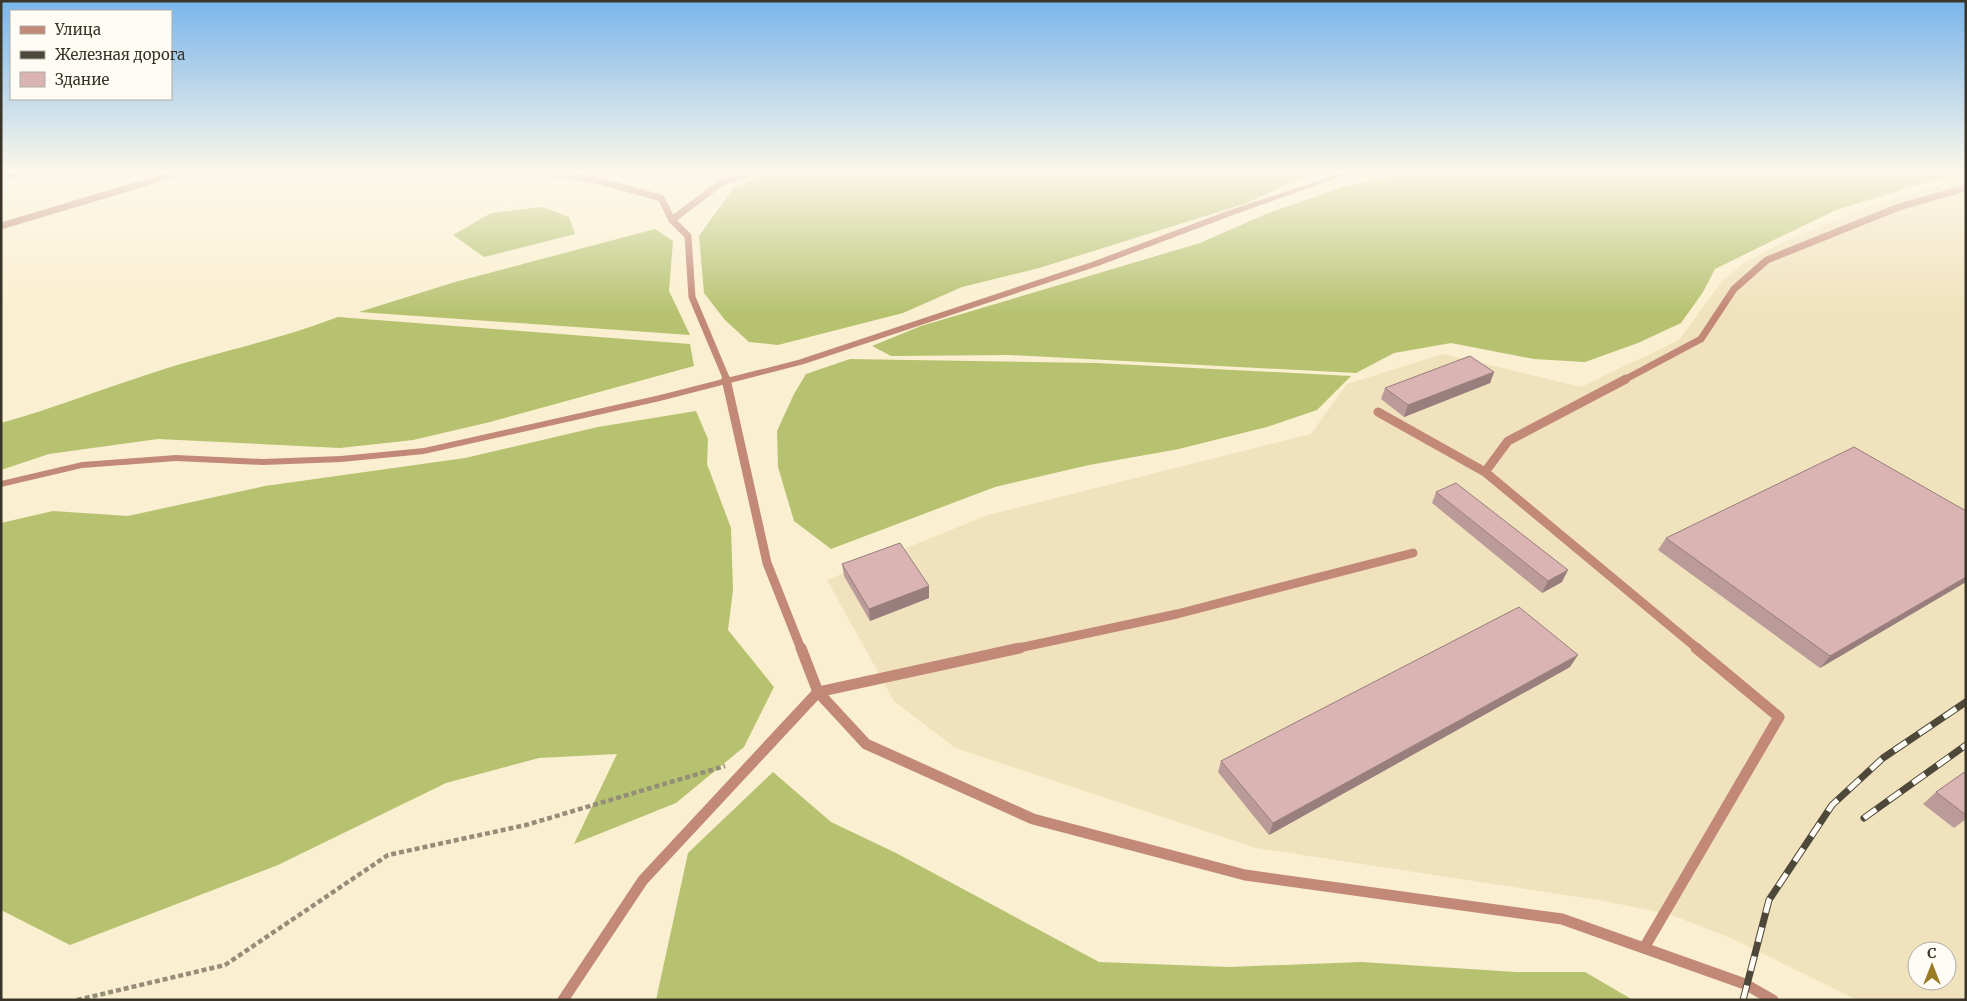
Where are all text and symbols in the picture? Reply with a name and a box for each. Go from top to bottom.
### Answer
legend [10,10,172,100]
text: Улица [54,20,101,39]
text: Железная дорога [55,45,185,64]
text: Здание [55,70,109,89]
north arrow [1907,941,1957,991]
text: С [1927,944,1937,962]

